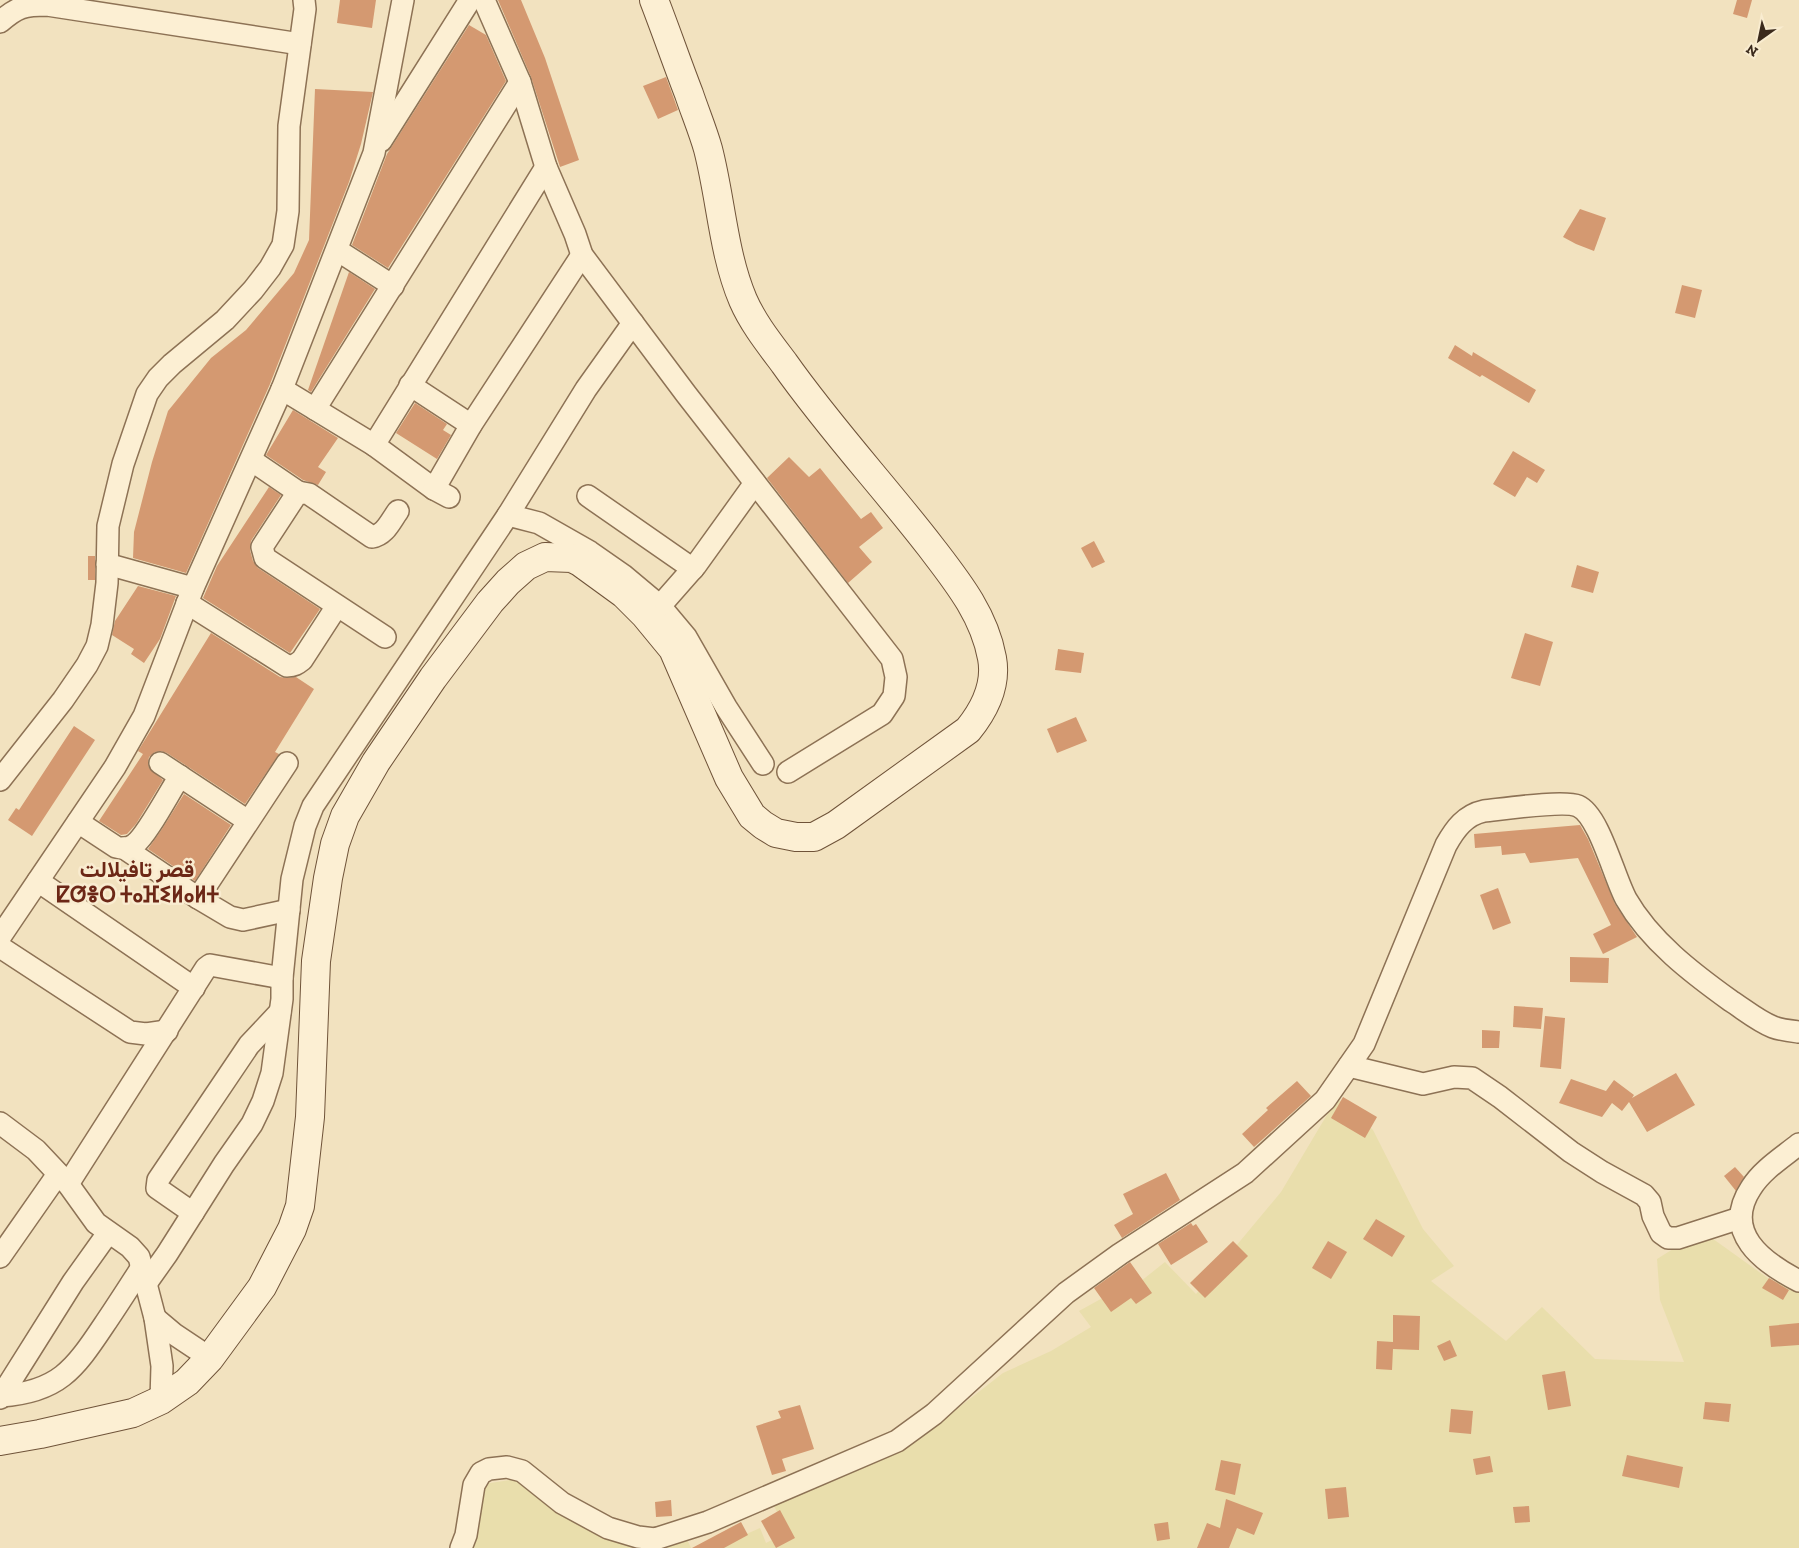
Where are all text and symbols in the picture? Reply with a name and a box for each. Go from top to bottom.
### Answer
north arrow [1734,15,1784,65]
text: N [1743,40,1761,61]
district label: قصر تافيلالت ⵇⵚⴻⵔ ⵜⴰⴼⵉⵍⴰⵍⵜ [55,856,219,908]

